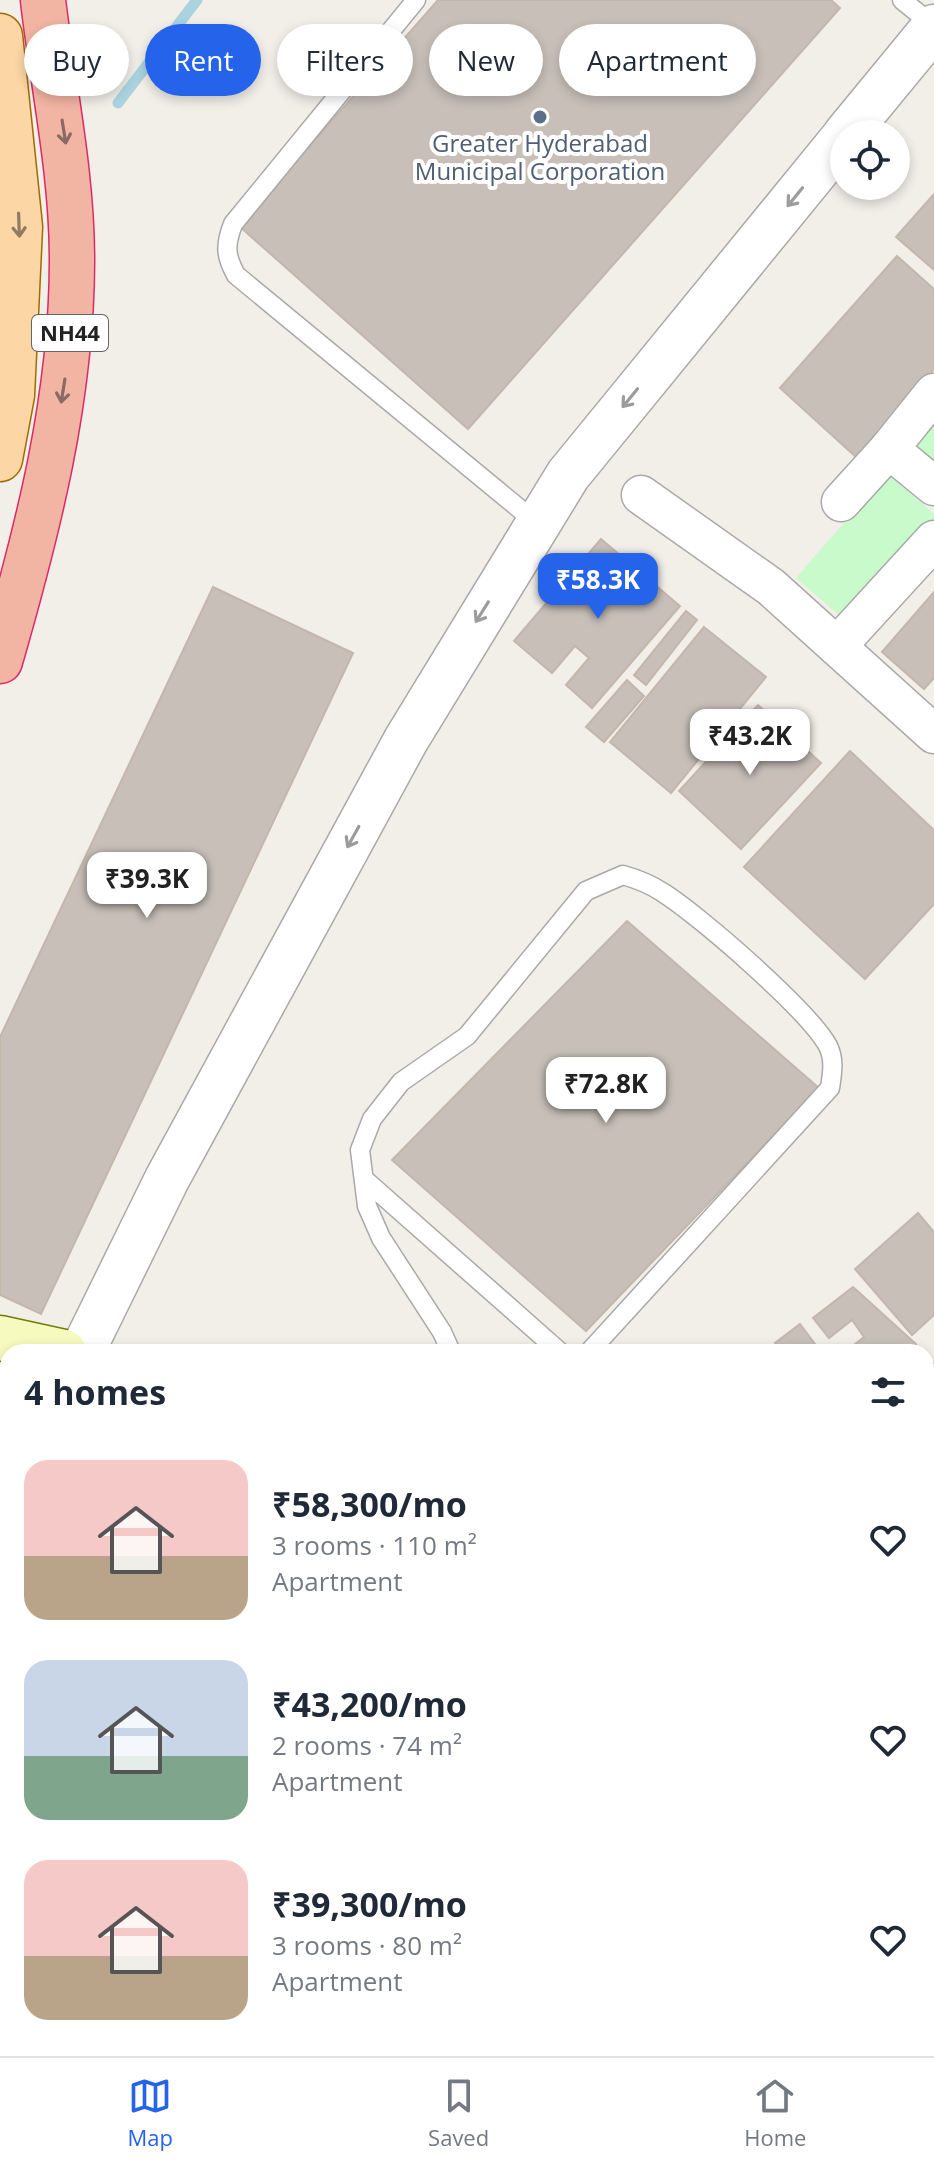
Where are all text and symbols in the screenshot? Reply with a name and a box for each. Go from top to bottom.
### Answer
chip: Buy [24,24,129,96]
chip: Rent [145,24,261,96]
chip: Filters [277,24,413,96]
chip: New [429,24,543,96]
chip: Apartment [559,24,756,96]
marker: Greater Hyderabad Municipal Corporation [531,108,549,126]
one-way arrow [57,119,72,145]
map controls [830,120,910,200]
button: locate [830,120,910,200]
place label: Greater Hyderabad Municipal Corporation [415,126,665,187]
one-way arrow [786,186,803,207]
one-way arrow [11,211,26,238]
road number: NH44 [32,315,108,351]
one-way arrow [55,378,70,404]
one-way arrow [621,388,639,408]
pin: ₹58.3K [533,553,663,621]
text: ₹58.3K [556,561,640,597]
one-way arrow [474,600,490,623]
pin: ₹43.2K [685,709,815,777]
text: ₹43.2K [708,717,792,753]
one-way arrow [345,825,360,849]
pin: ₹39.3K [82,852,212,920]
text: ₹39.3K [105,860,189,896]
pin: ₹72.8K [541,1057,671,1125]
text: ₹72.8K [564,1065,648,1101]
text: 4 homes [24,1369,166,1415]
icon: filters [866,1370,910,1414]
text: ₹58,300/mo [272,1481,467,1527]
icon: home [88,1492,184,1588]
icon: heart [866,1518,910,1562]
text: 3 rooms · 110 m² [272,1527,477,1563]
text: Apartment [272,1563,403,1599]
text: ₹43,200/mo [272,1681,467,1727]
icon: home [88,1692,184,1788]
icon: heart [866,1718,910,1762]
text: 2 rooms · 74 m² [272,1727,462,1763]
text: Apartment [272,1763,403,1799]
text: ₹39,300/mo [272,1881,467,1927]
icon: home [88,1892,184,1988]
icon: heart [866,1918,910,1962]
text: 3 rooms · 80 m² [272,1927,462,1963]
text: Apartment [272,1963,403,1999]
tab: Map [128,2074,173,2152]
tab: Saved [428,2074,489,2152]
tab: Home [744,2074,806,2152]

